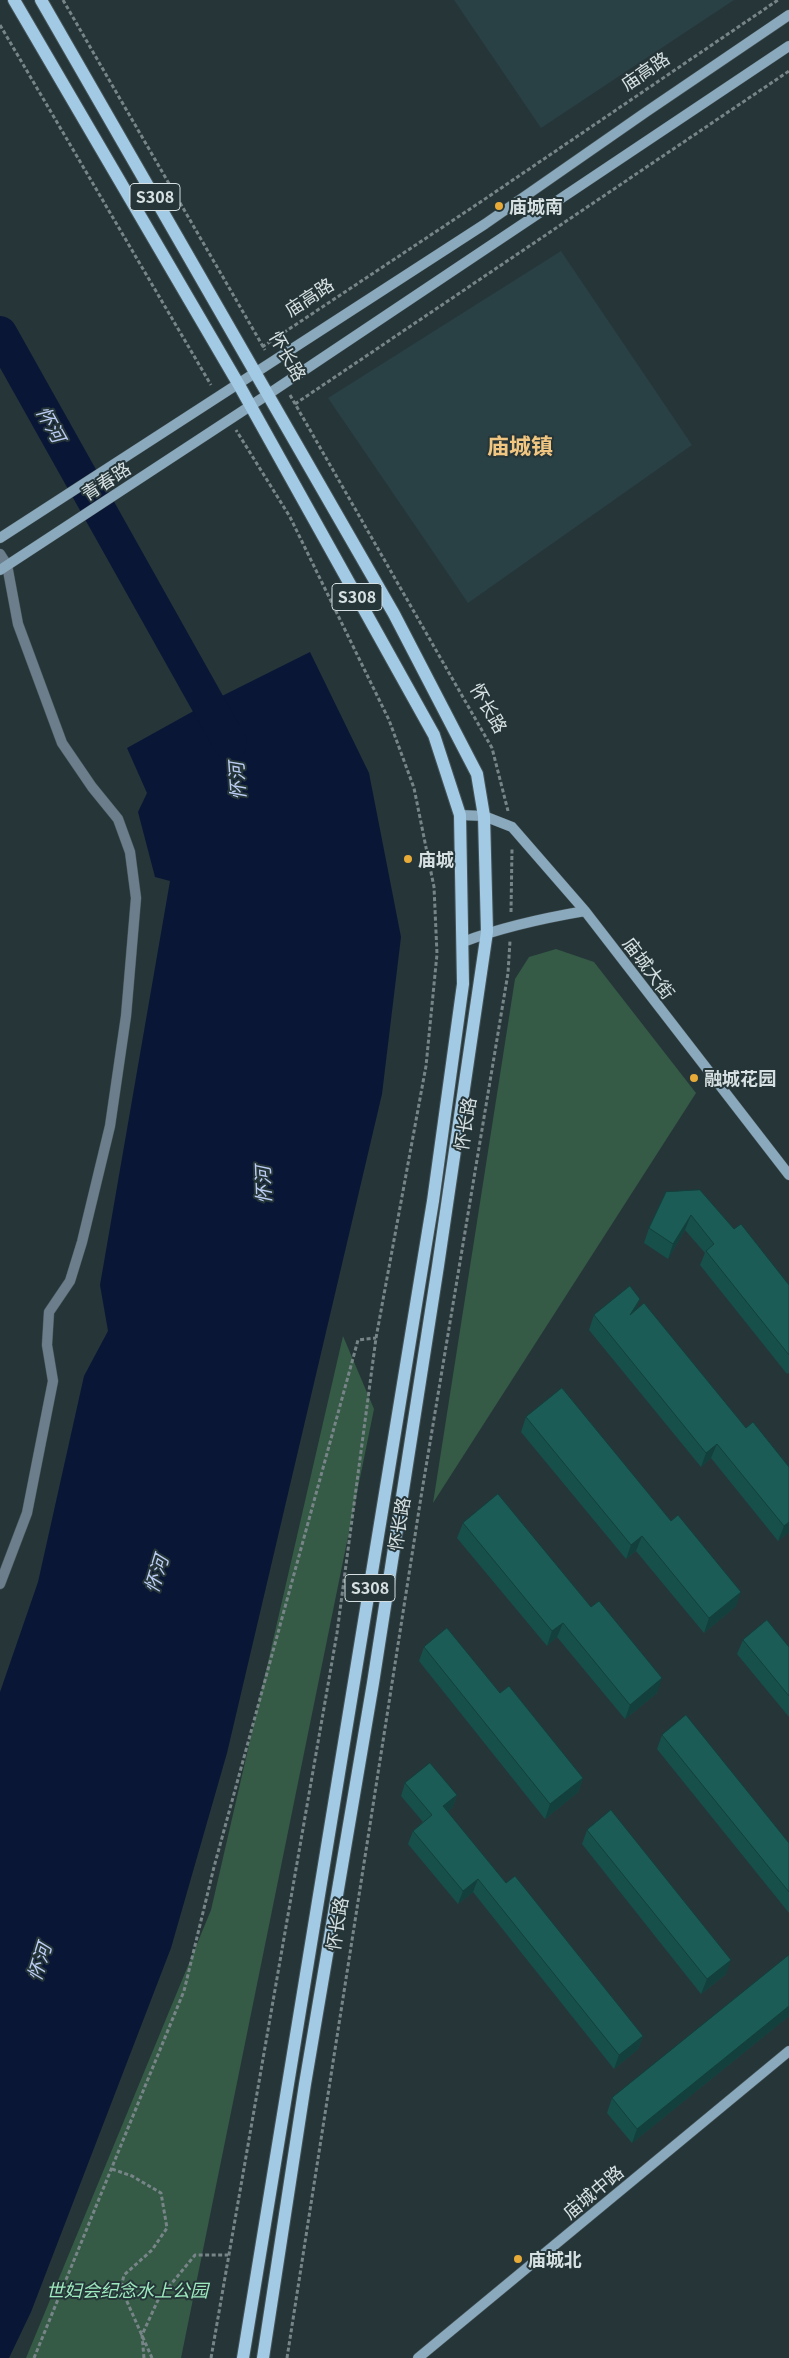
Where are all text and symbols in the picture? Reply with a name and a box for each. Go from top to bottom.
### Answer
street label: 庙高路 [617,47,673,95]
road number: S308 [130,183,180,210]
place label: 庙城南 [509,195,563,217]
marker: 庙城南 [493,200,505,212]
street label: 庙高路 [280,273,338,321]
street label: 怀长路 [265,327,311,385]
water label: 怀河 [32,402,70,446]
district label: 庙城镇 [487,433,553,459]
street label: 青春路 [77,457,135,505]
road number: S308 [332,584,382,610]
street label: 怀长路 [466,679,512,737]
water label: 怀河 [224,761,250,801]
place label: 庙城 [418,848,454,870]
marker: 庙城 [402,853,414,865]
street label: 庙城大街 [619,933,679,1003]
place label: 融城花园 [704,1067,776,1089]
marker: 融城花园 [688,1072,700,1084]
street label: 怀长路 [450,1096,480,1152]
water label: 怀河 [251,1166,275,1204]
street label: 怀长路 [384,1496,414,1552]
water label: 怀河 [140,1552,172,1596]
road number: S308 [345,1575,395,1602]
street label: 怀长路 [322,1896,352,1952]
water label: 怀河 [23,1940,55,1984]
street label: 庙城中路 [558,2161,628,2223]
place label: 庙城北 [528,2248,582,2270]
marker: 庙城北 [512,2253,524,2265]
park label: 世妇会纪念水上公园 [46,2279,208,2301]

